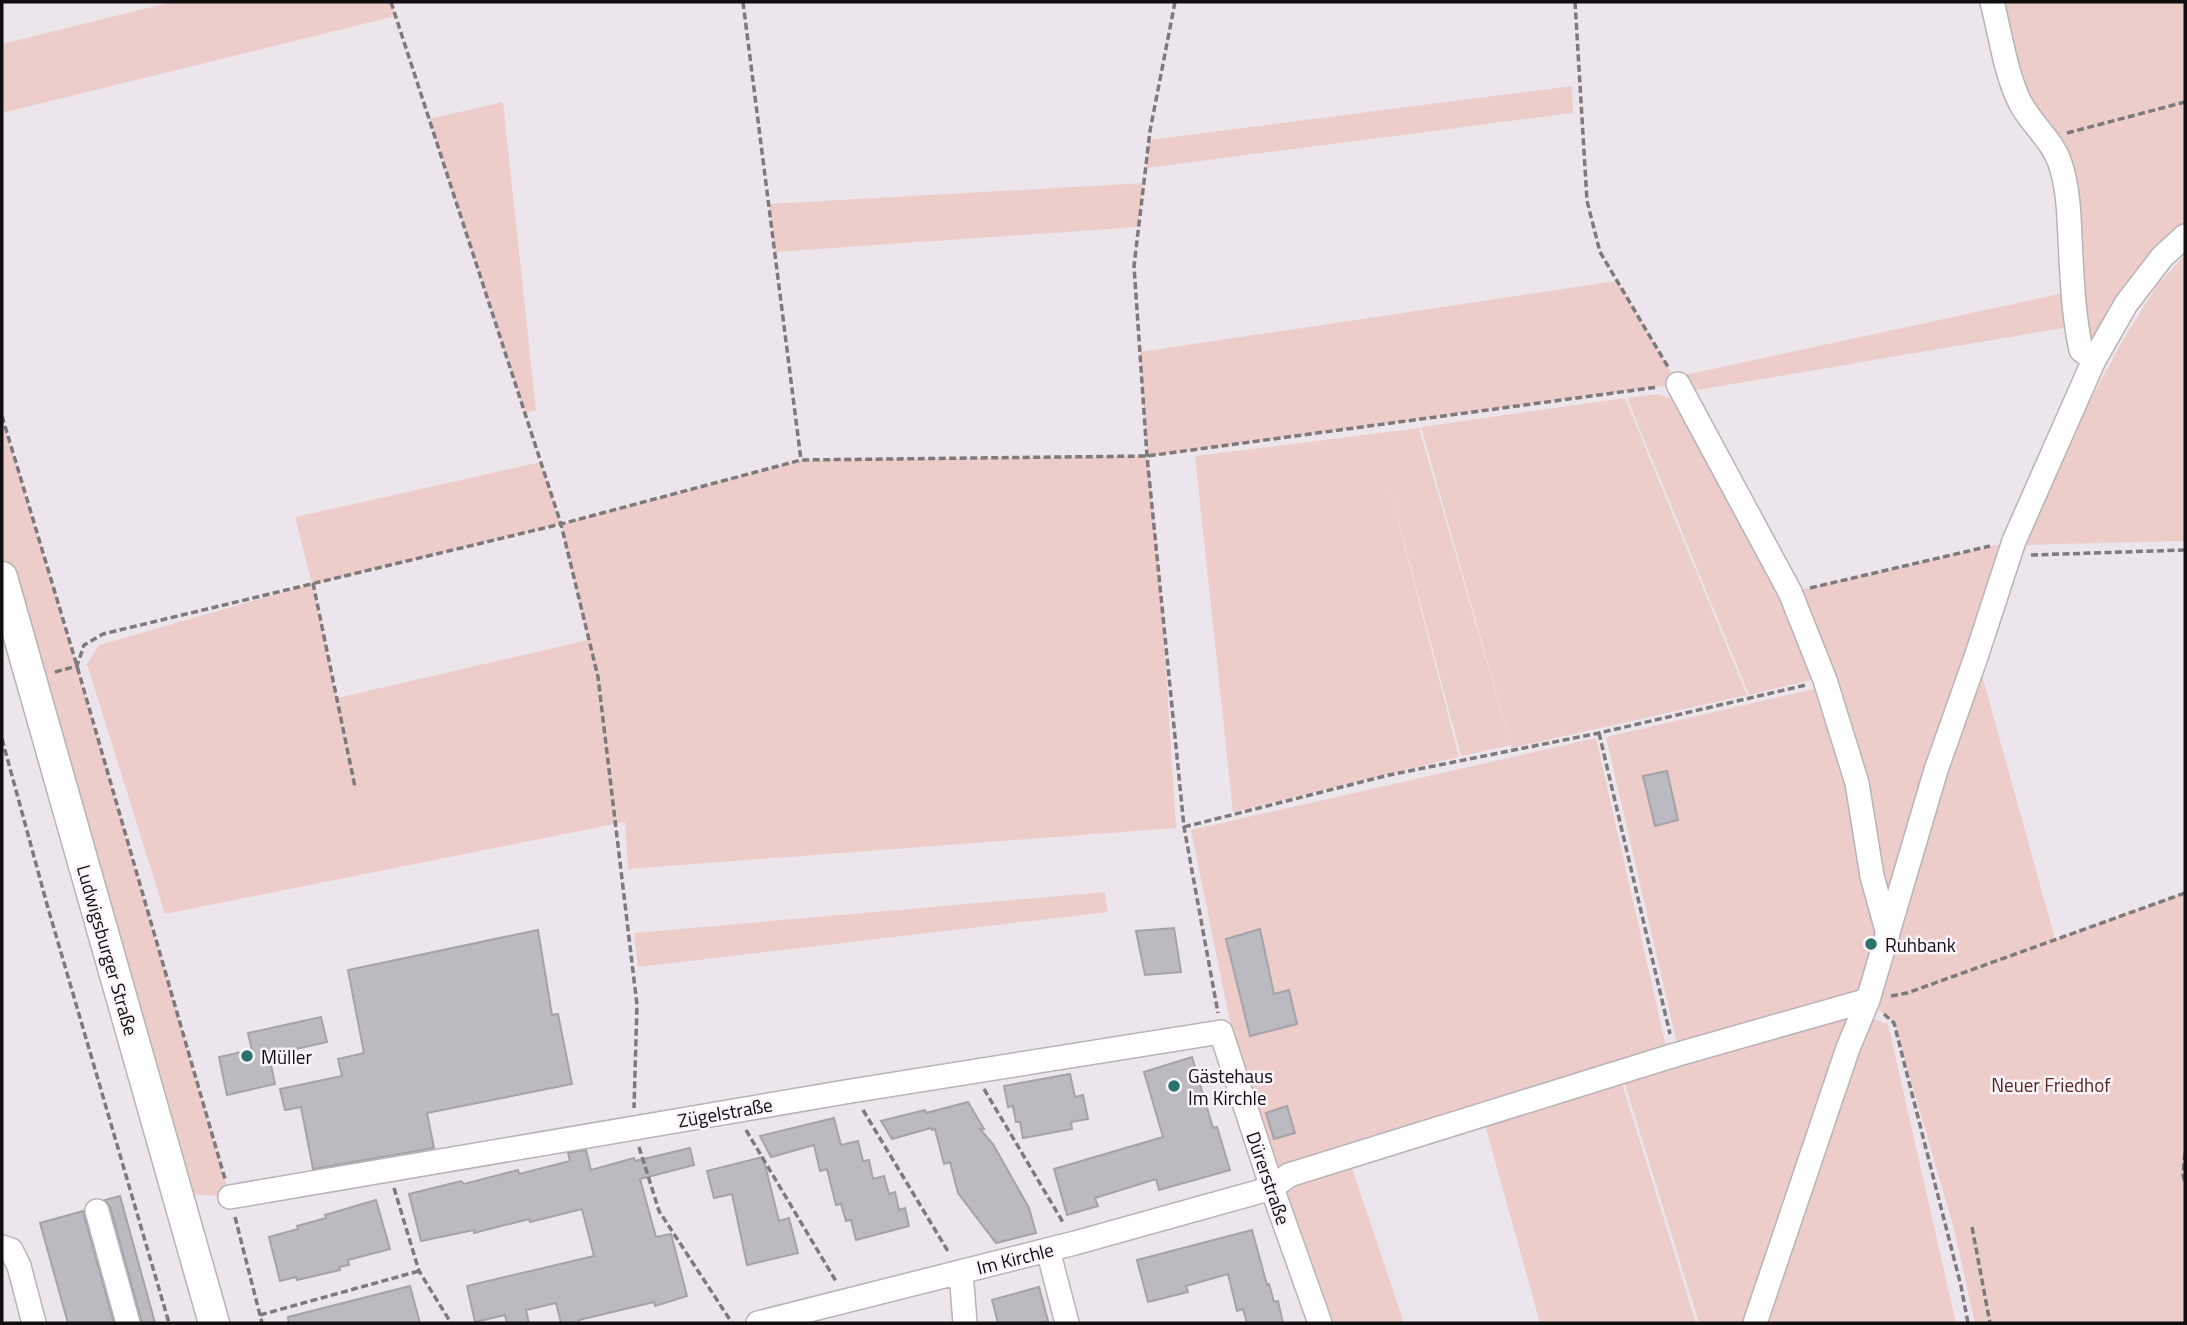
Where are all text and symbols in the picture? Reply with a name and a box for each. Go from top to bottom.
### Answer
street label: Ludwigsburger Straße [70,861,146,1039]
place label: Ruhbank [1885,930,1956,959]
marker: Ruhbank [1863,936,1879,952]
place label: Müller [261,1042,312,1071]
marker: Müller [239,1048,255,1064]
place label: Gästehaus Im Kirchle [1188,1061,1273,1112]
park label: Neuer Friedhof [1991,1070,2111,1099]
marker: Gästehaus Im Kirchle [1166,1078,1182,1094]
street label: Zügelstraße [675,1089,775,1135]
street label: Dürerstraße [1239,1127,1299,1229]
street label: Im Kirchle [973,1234,1057,1282]

